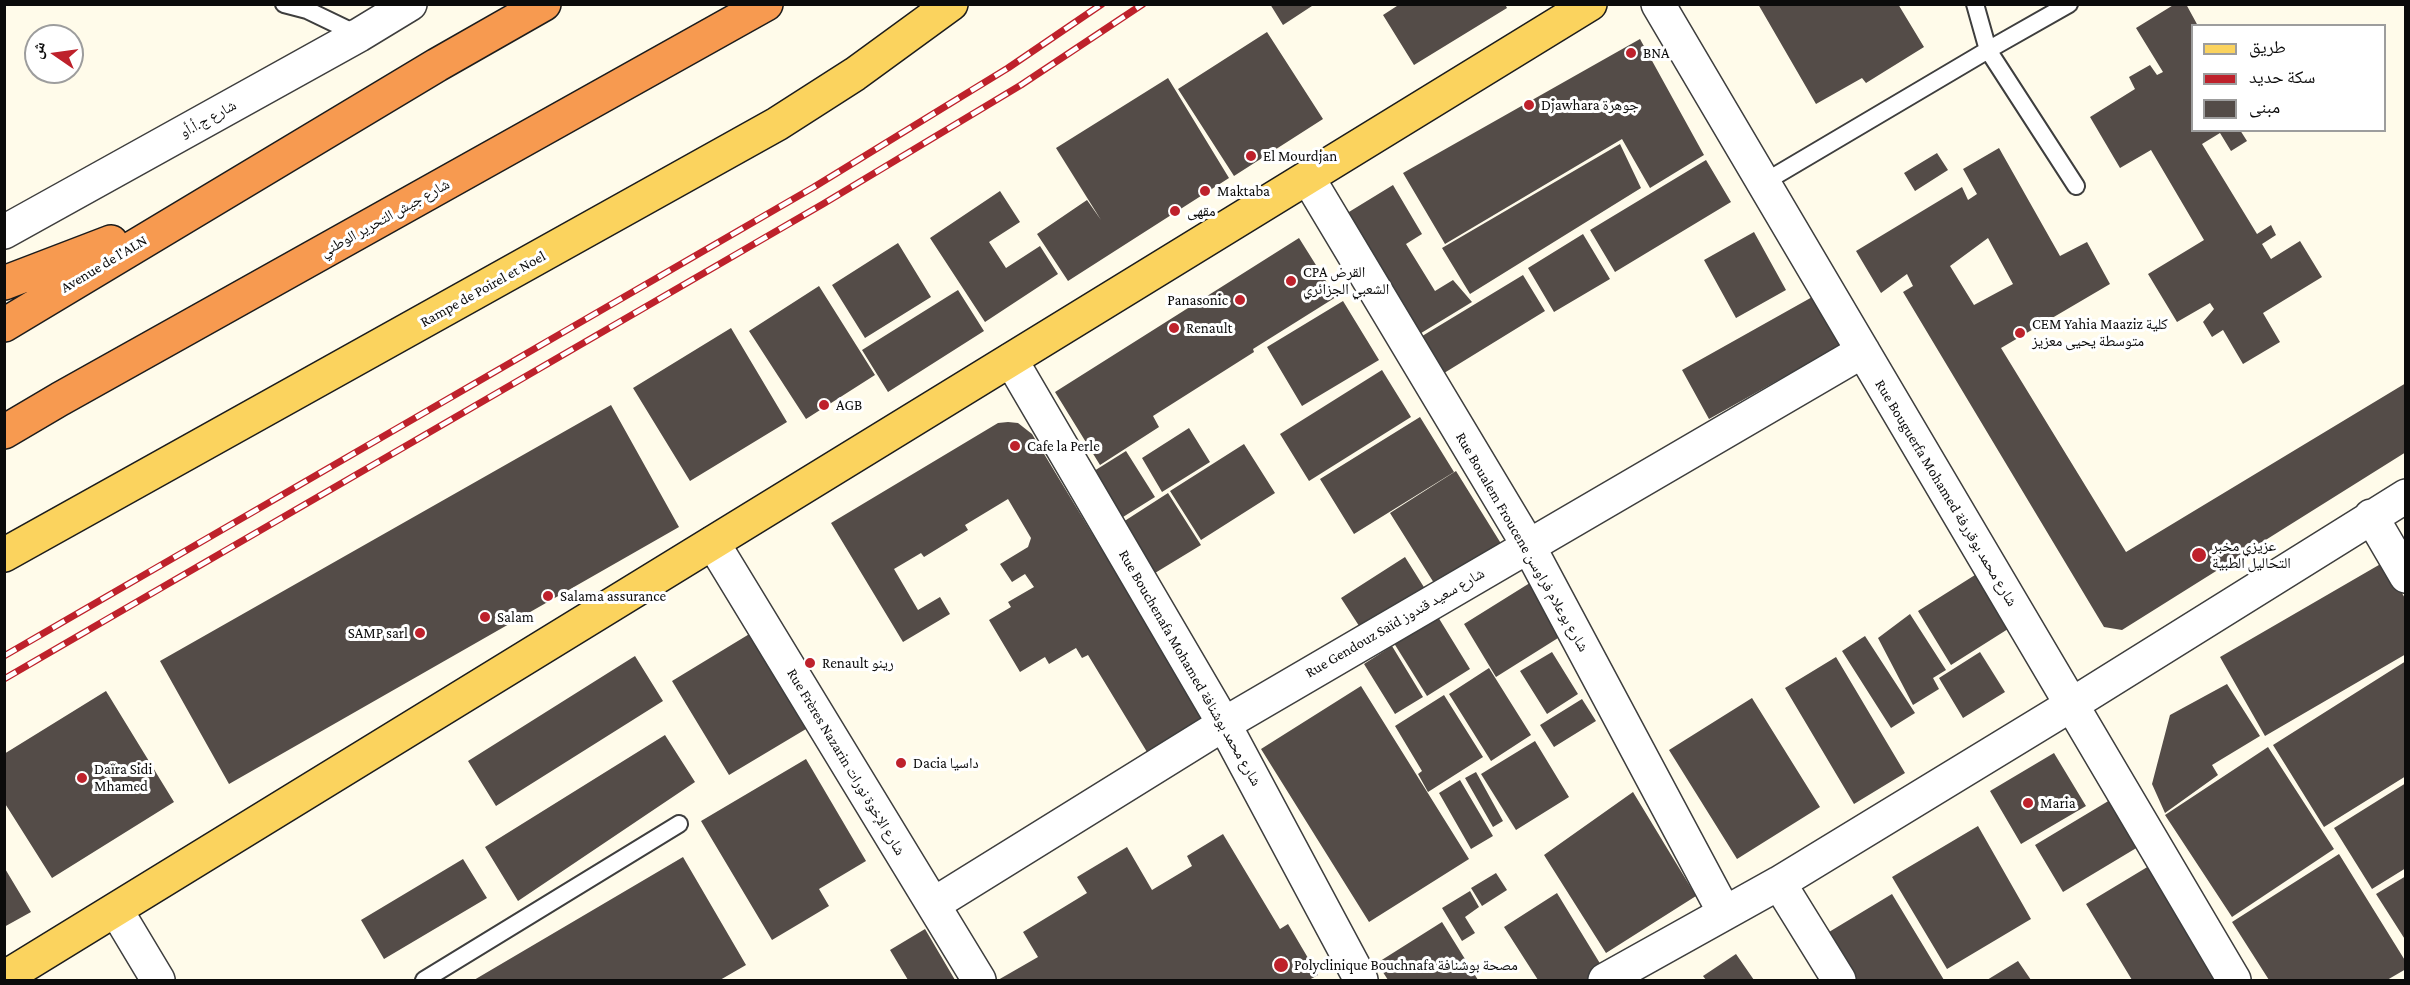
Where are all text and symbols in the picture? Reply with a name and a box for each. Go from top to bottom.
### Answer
north arrow [24,24,84,84]
legend [2191,24,2386,132]
text: طريق [2249,37,2286,57]
text: ش [28,40,48,60]
place label: BNA [1643,44,1670,62]
marker: BNA [1624,46,1638,60]
text: سكة حديد [2249,67,2315,87]
street label: شارع ج.أ.أو [177,96,239,142]
place label: Djawhara جوهرة [1541,96,1639,114]
text: مبنى [2249,97,2280,117]
marker: Djawhara جوهرة [1522,98,1536,112]
place label: El Mourdjan [1263,147,1337,165]
marker: El Mourdjan [1244,149,1258,163]
street label: شارع جيش التحرير الوطني [317,175,453,261]
place label: Maktaba [1217,182,1270,200]
marker: Maktaba [1198,184,1212,198]
place label: مقهى [1187,202,1216,220]
marker: مقهى [1168,204,1182,218]
street label: Avenue de l'ALN [58,231,150,297]
street label: Rampe de Poirel et Noel [417,247,549,331]
place label: CPA القرض الشعبي الجزائري [1303,263,1389,298]
marker: CPA القرض الشعبي الجزائري [1284,274,1298,288]
place label: Panasonic [1167,291,1228,309]
marker: Panasonic [1233,293,1247,307]
place label: CEM Yahia Maaziz كلية متوسطة يحيى معزيز [2032,315,2168,350]
place label: Renault [1186,319,1233,337]
marker: Renault [1167,321,1181,335]
marker: CEM Yahia Maaziz كلية متوسطة يحيى معزيز [2013,326,2027,340]
street label: Rue Bouguerfa Mohamed شارع محمد بوقررفة [1871,376,2021,610]
place label: AGB [836,396,862,414]
marker: AGB [817,398,831,412]
street label: Rue Boualem Froucene شارع بوعلام فراوسن [1452,429,1592,655]
place label: Cafe la Perle [1027,437,1100,455]
marker: Cafe la Perle [1008,439,1022,453]
place label: عزيزي مخبر التحاليل الطبية [2212,537,2291,572]
marker: عزيزي مخبر التحاليل الطبية [2190,546,2208,564]
street label: Rue Bouchenafa Mohamed شارع محمد بوشنافة [1115,547,1265,789]
street label: Rue Gendouz Saïd شارع سعيد قندوز [1302,564,1488,682]
place label: Salama assurance [560,587,666,605]
marker: Salama assurance [541,589,555,603]
place label: Salam [497,608,534,626]
marker: Salam [478,610,492,624]
place label: SAMP sarl [348,624,408,642]
marker: SAMP sarl [413,626,427,640]
place label: Renault رينو [822,654,894,672]
marker: Renault رينو [803,656,817,670]
street label: Rue Frères Nazarin شارع الإخوة نورات [783,665,909,859]
place label: Dacia داسيا [913,754,979,772]
marker: Dacia داسيا [894,756,908,770]
place label: Daïra Sidi Mhamed [94,760,152,795]
marker: Daïra Sidi Mhamed [75,771,89,785]
place label: Maria [2040,794,2076,812]
marker: Maria [2021,796,2035,810]
marker: Polyclinique Bouchnafa مصحة بوشنافة [1272,956,1290,974]
place label: Polyclinique Bouchnafa مصحة بوشنافة [1294,956,1518,974]

